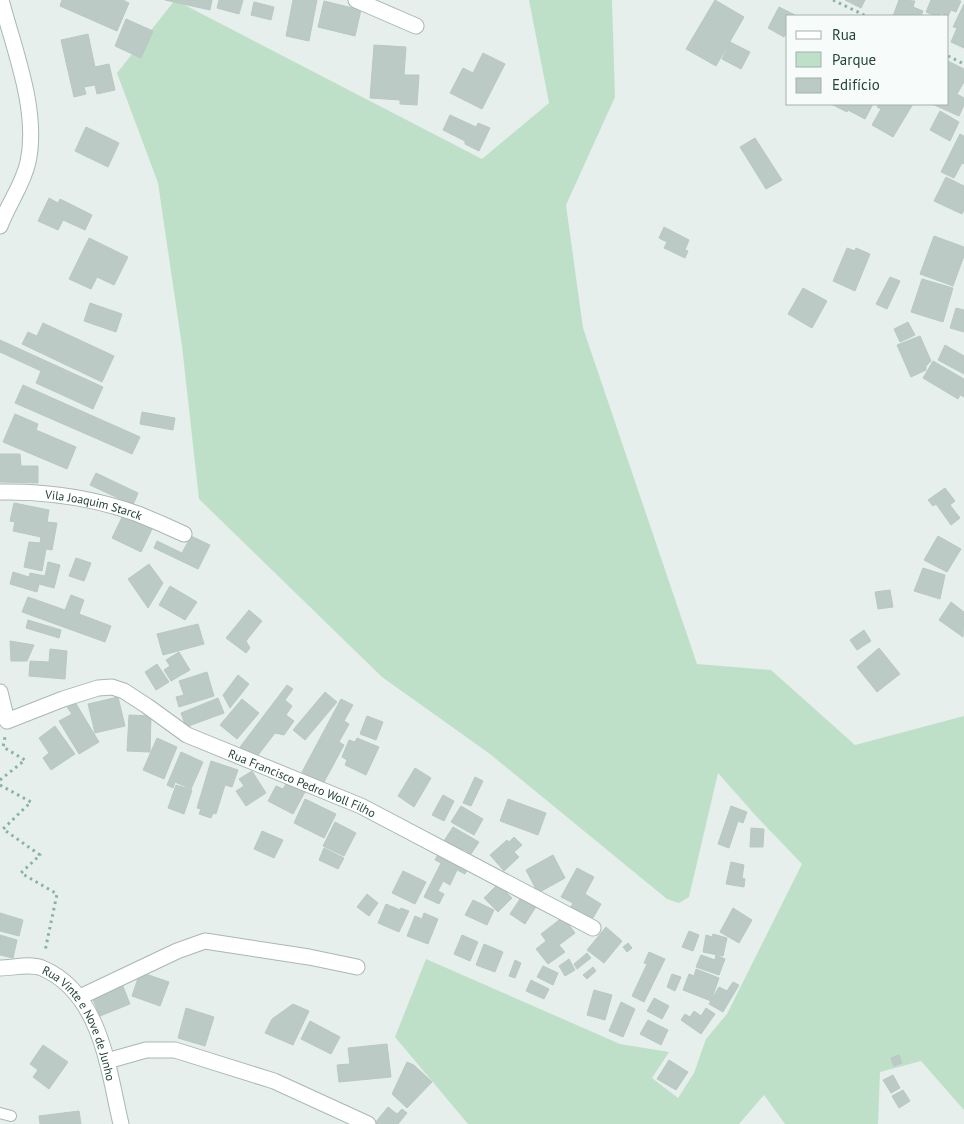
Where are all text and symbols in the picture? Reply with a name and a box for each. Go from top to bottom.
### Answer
legend [786,15,949,105]
text: Rua [832,25,856,44]
text: Parque [832,50,876,69]
text: Edifício [832,75,880,94]
street label: Vila Joaquim Starck [44,486,145,523]
street label: Rua Francisco Pedro Woll Filho [226,745,379,820]
street label: Rua Vinte e Nove de Junho [40,962,119,1082]

